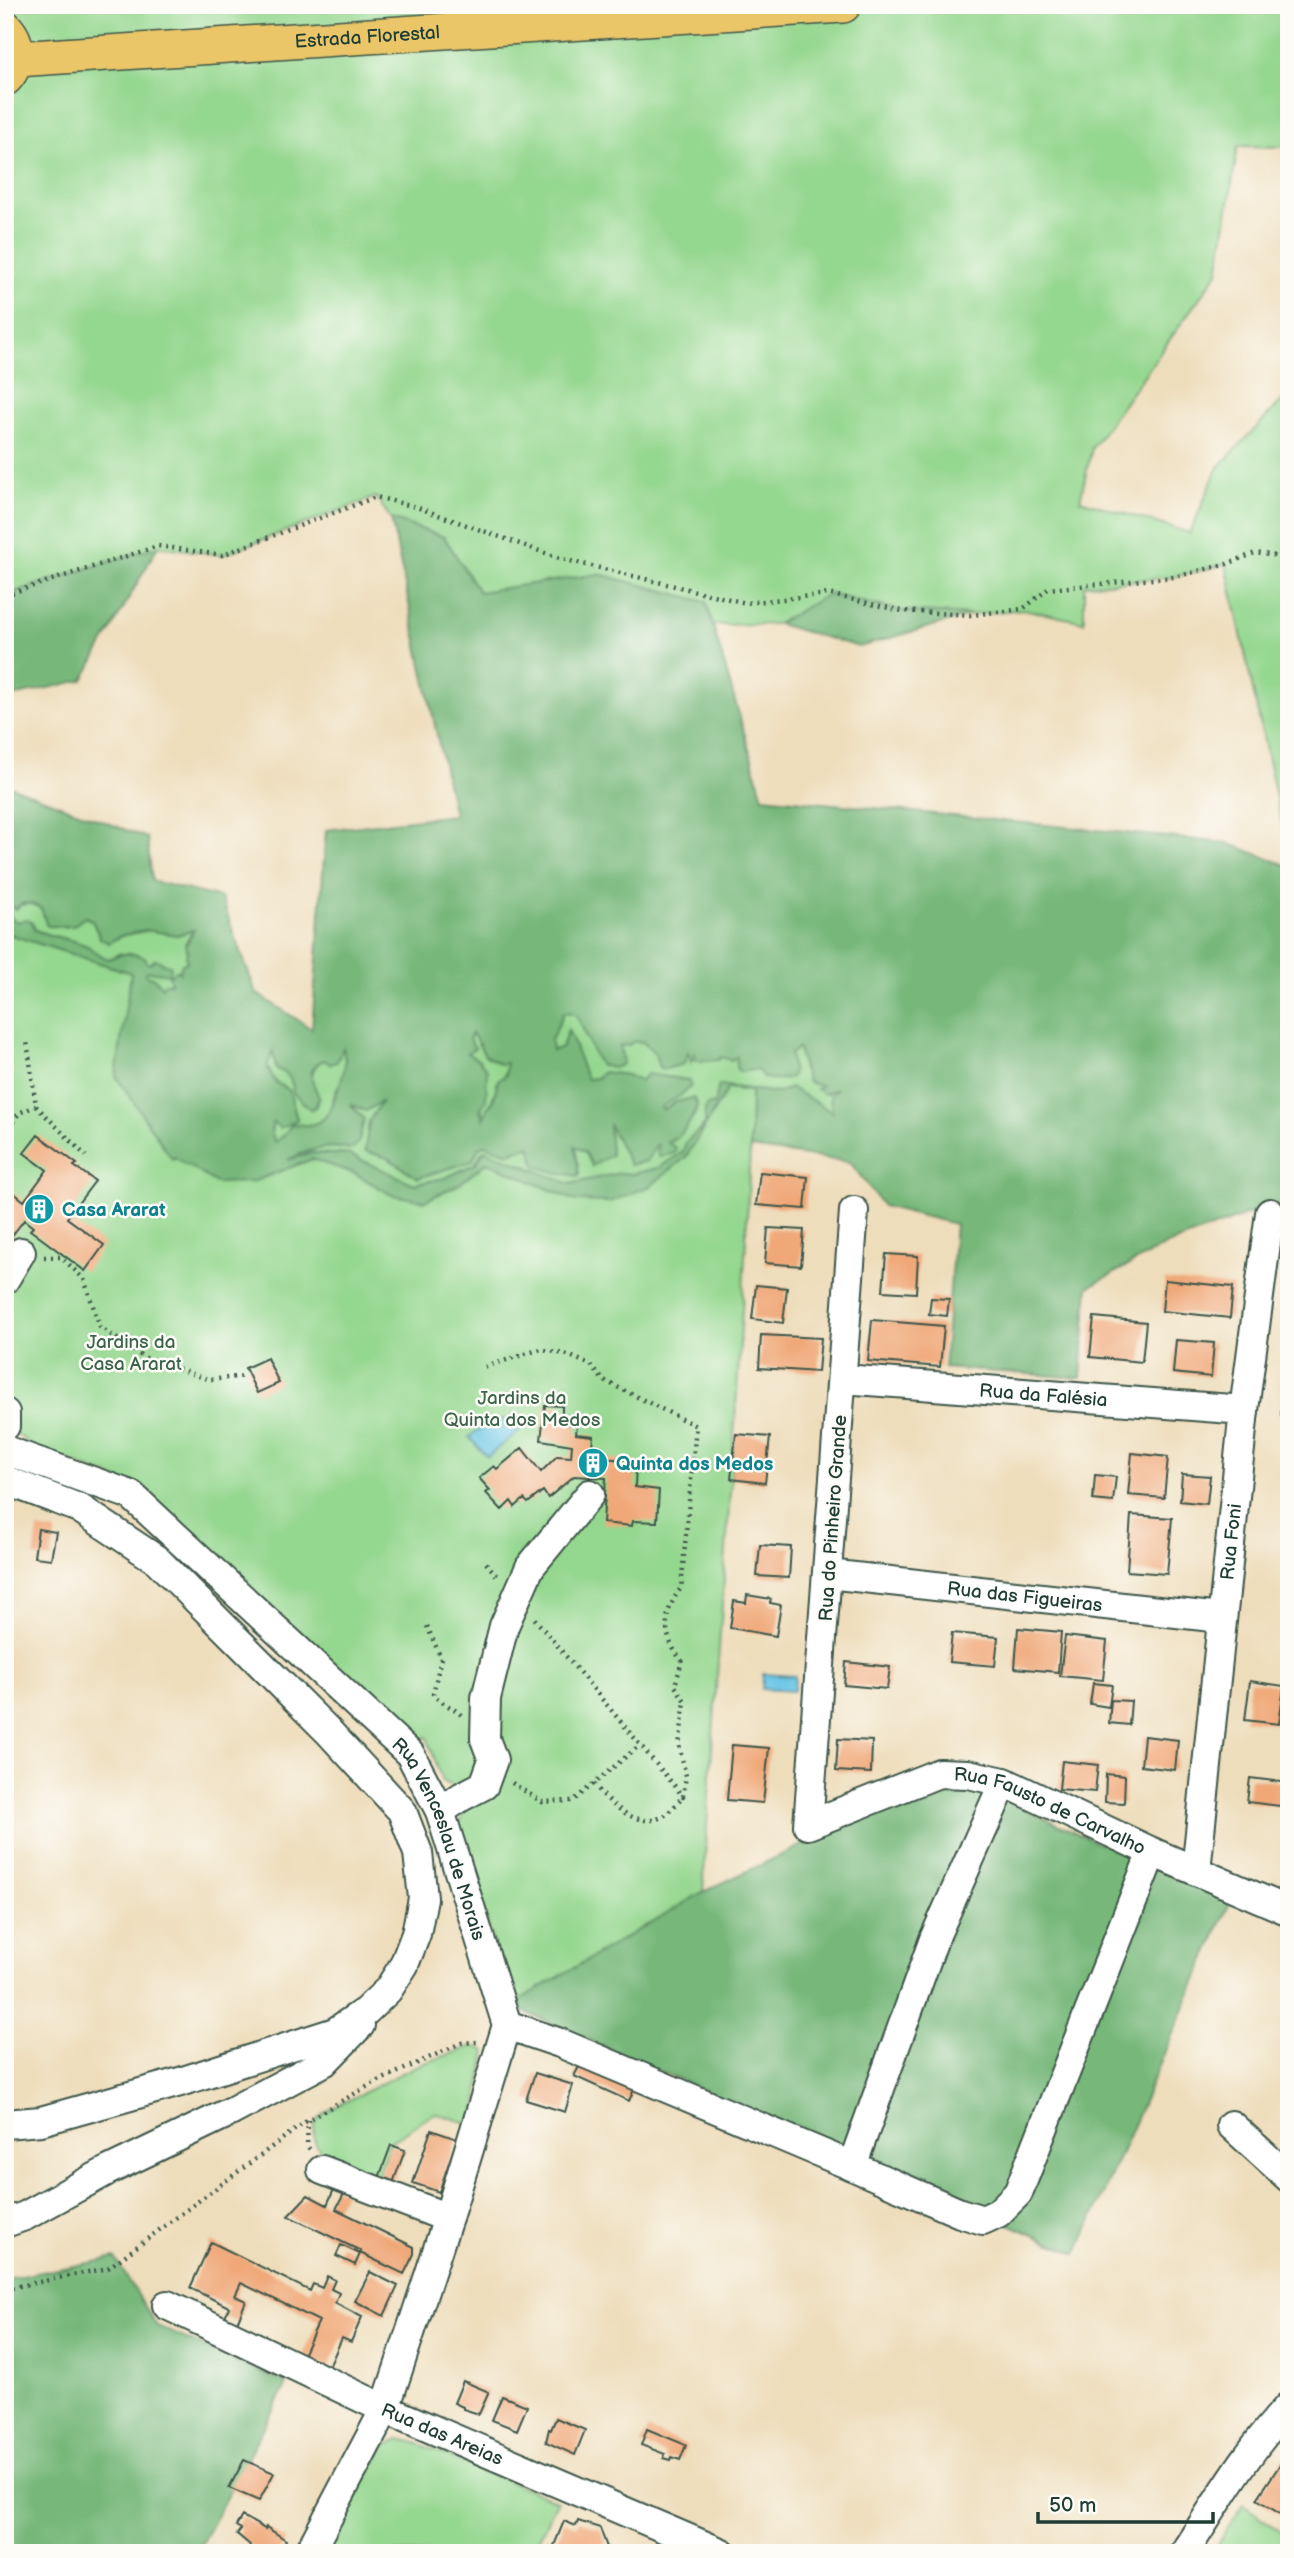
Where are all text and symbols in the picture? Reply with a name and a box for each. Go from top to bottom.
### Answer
street label: Estrada Florestal [294,21,441,54]
building icon: Casa Ararat [22,1192,56,1226]
place label: Casa Ararat [62,1199,166,1222]
park label: Jardins da Casa Ararat [80,1331,182,1376]
street label: Rua da Falésia [978,1380,1108,1412]
park label: Jardins da Quinta dos Medos [444,1387,600,1432]
street label: Rua do Pinheiro Grande [815,1414,852,1622]
building icon: Quinta dos Medos [576,1446,610,1480]
place label: Quinta dos Medos [616,1453,773,1476]
street label: Rua Foni [1216,1503,1247,1581]
street label: Rua das Figueiras [946,1577,1103,1618]
street label: Rua Venceslau de Morais [387,1733,490,1943]
street label: Rua Fausto de Carvalho [954,1764,1149,1860]
street label: Rua das Areias [377,2399,506,2471]
scale bar [1038,2481,1214,2525]
text: 50 m [1049,2493,1096,2518]

